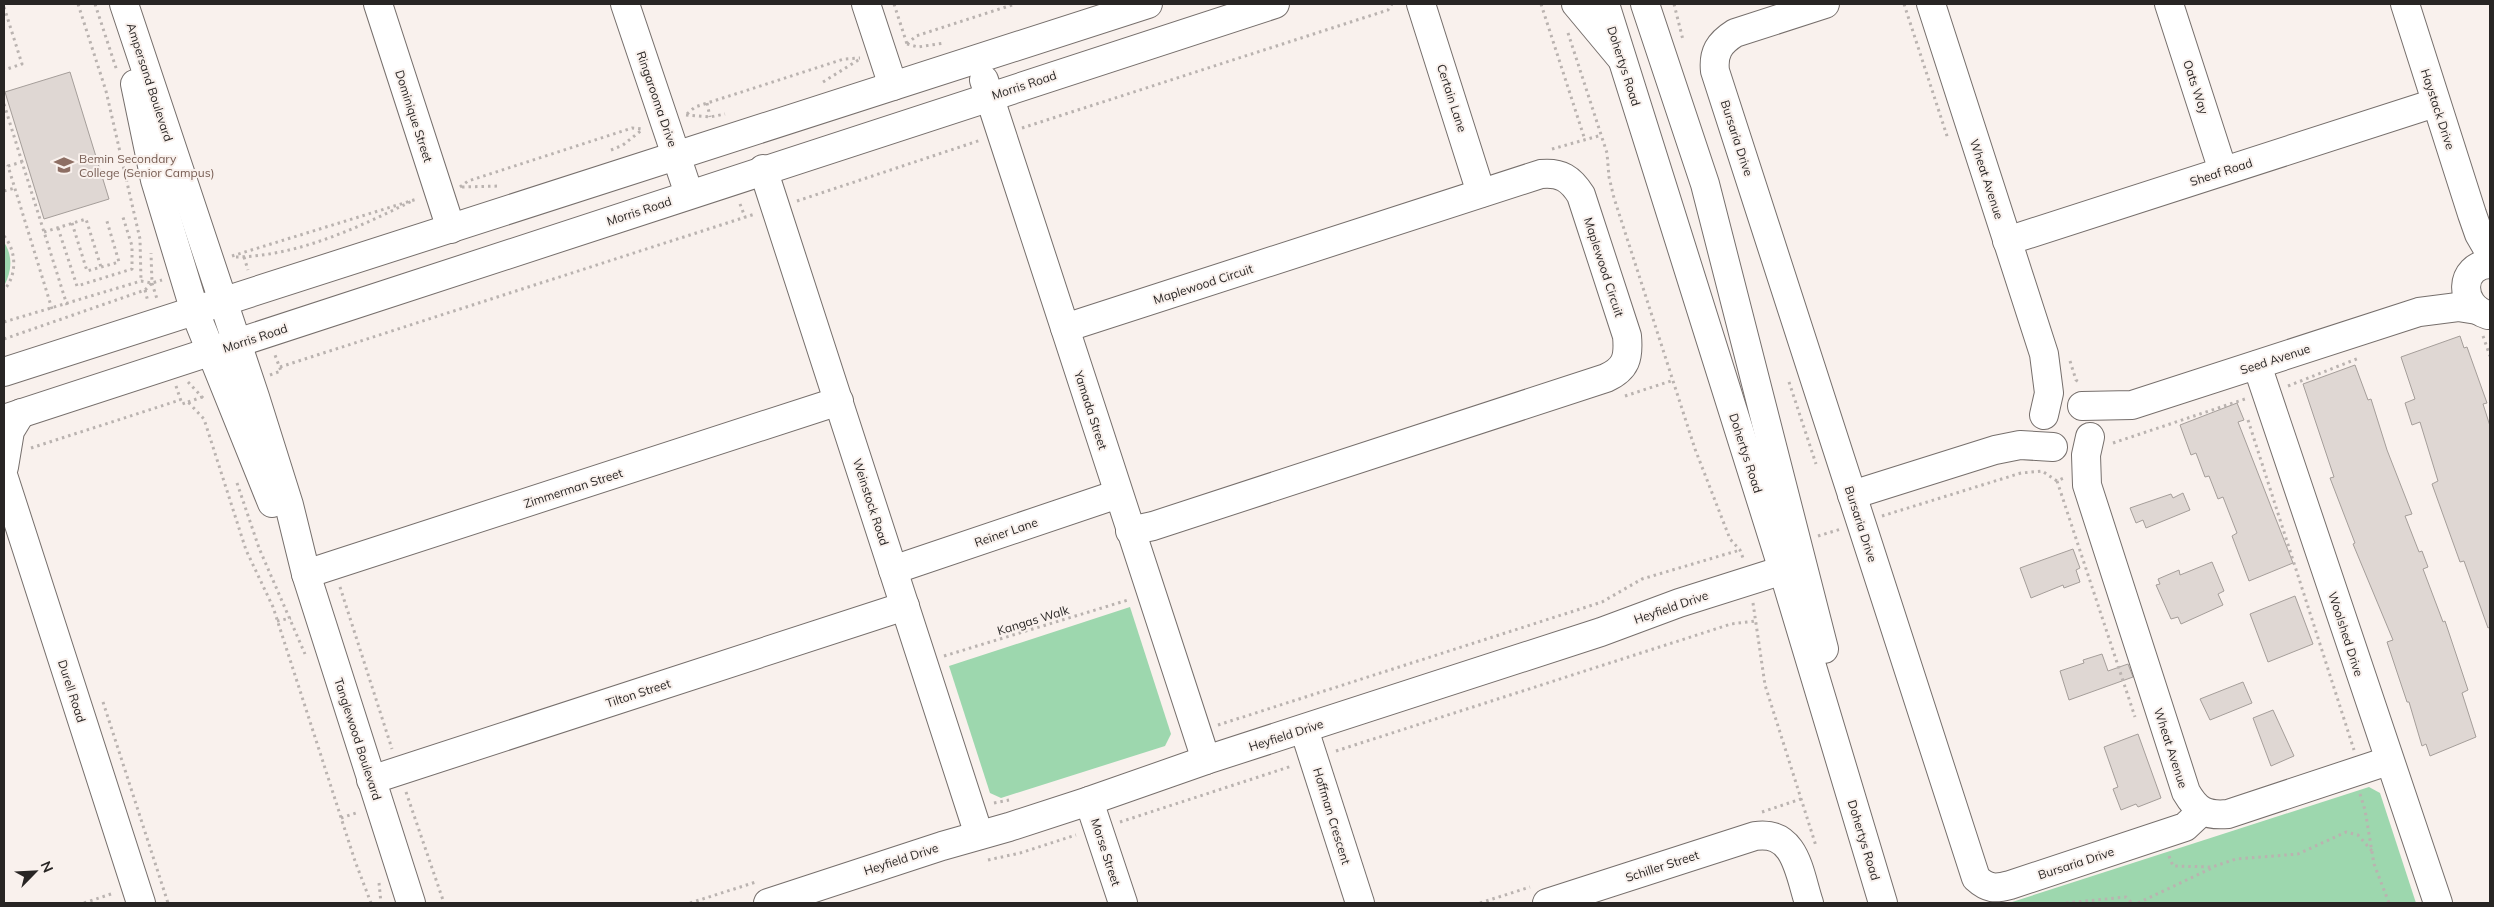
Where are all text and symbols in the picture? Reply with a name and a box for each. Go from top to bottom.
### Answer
street label: Ampersand Boulevard [124,21,176,143]
street label: Dohertys Road [1604,24,1644,108]
street label: Ringarooma Drive [634,49,680,149]
street label: Oats Way [2180,58,2212,117]
street label: Certain Lane [1434,62,1470,134]
street label: Morris Road [990,67,1058,103]
street label: Haystack Drive [2418,67,2458,151]
street label: Dominique Street [392,68,436,164]
street label: Bursaria Drive [1718,98,1756,178]
street label: Wheat Avenue [1967,137,2007,221]
place label: Bemin Secondary College (Senior Campus) [79,151,214,180]
school or university icon: Bemin Secondary College (Senior Campus) [53,154,75,176]
street label: Sheaf Road [2188,155,2254,189]
street label: Morris Road [605,193,673,229]
street label: Maplewood Circuit [1581,215,1627,319]
street label: Maplewood Circuit [1151,261,1255,307]
street label: Morris Road [221,320,289,356]
street label: Seed Avenue [2238,341,2312,377]
street label: Yamada Street [1071,368,1111,451]
street label: Dohertys Road [1726,411,1766,495]
street label: Weinstock Road [850,457,892,547]
street label: Zimmerman Street [522,465,624,511]
street label: Bursaria Drive [1842,484,1880,564]
street label: Reiner Lane [972,514,1040,550]
street label: Heyfield Drive [1632,587,1710,627]
street label: Woolshed Drive [2325,590,2367,678]
street label: Kangas Walk [995,602,1071,638]
street label: Durell Road [55,658,89,724]
street label: Tilton Street [604,675,672,711]
street label: Tanglewood Boulevard [331,676,385,802]
street label: Wheat Avenue [2151,706,2191,790]
street label: Heyfield Drive [1247,716,1325,754]
street label: Hoffman Crescent [1310,766,1354,866]
street label: Dohertys Road [1845,798,1883,882]
street label: Morse Street [1088,816,1124,888]
street label: Heyfield Drive [862,840,940,878]
street label: Bursaria Drive [2036,844,2116,882]
north arrow [10,847,60,897]
street label: Schiller Street [1623,847,1701,885]
text: N [37,858,57,875]

